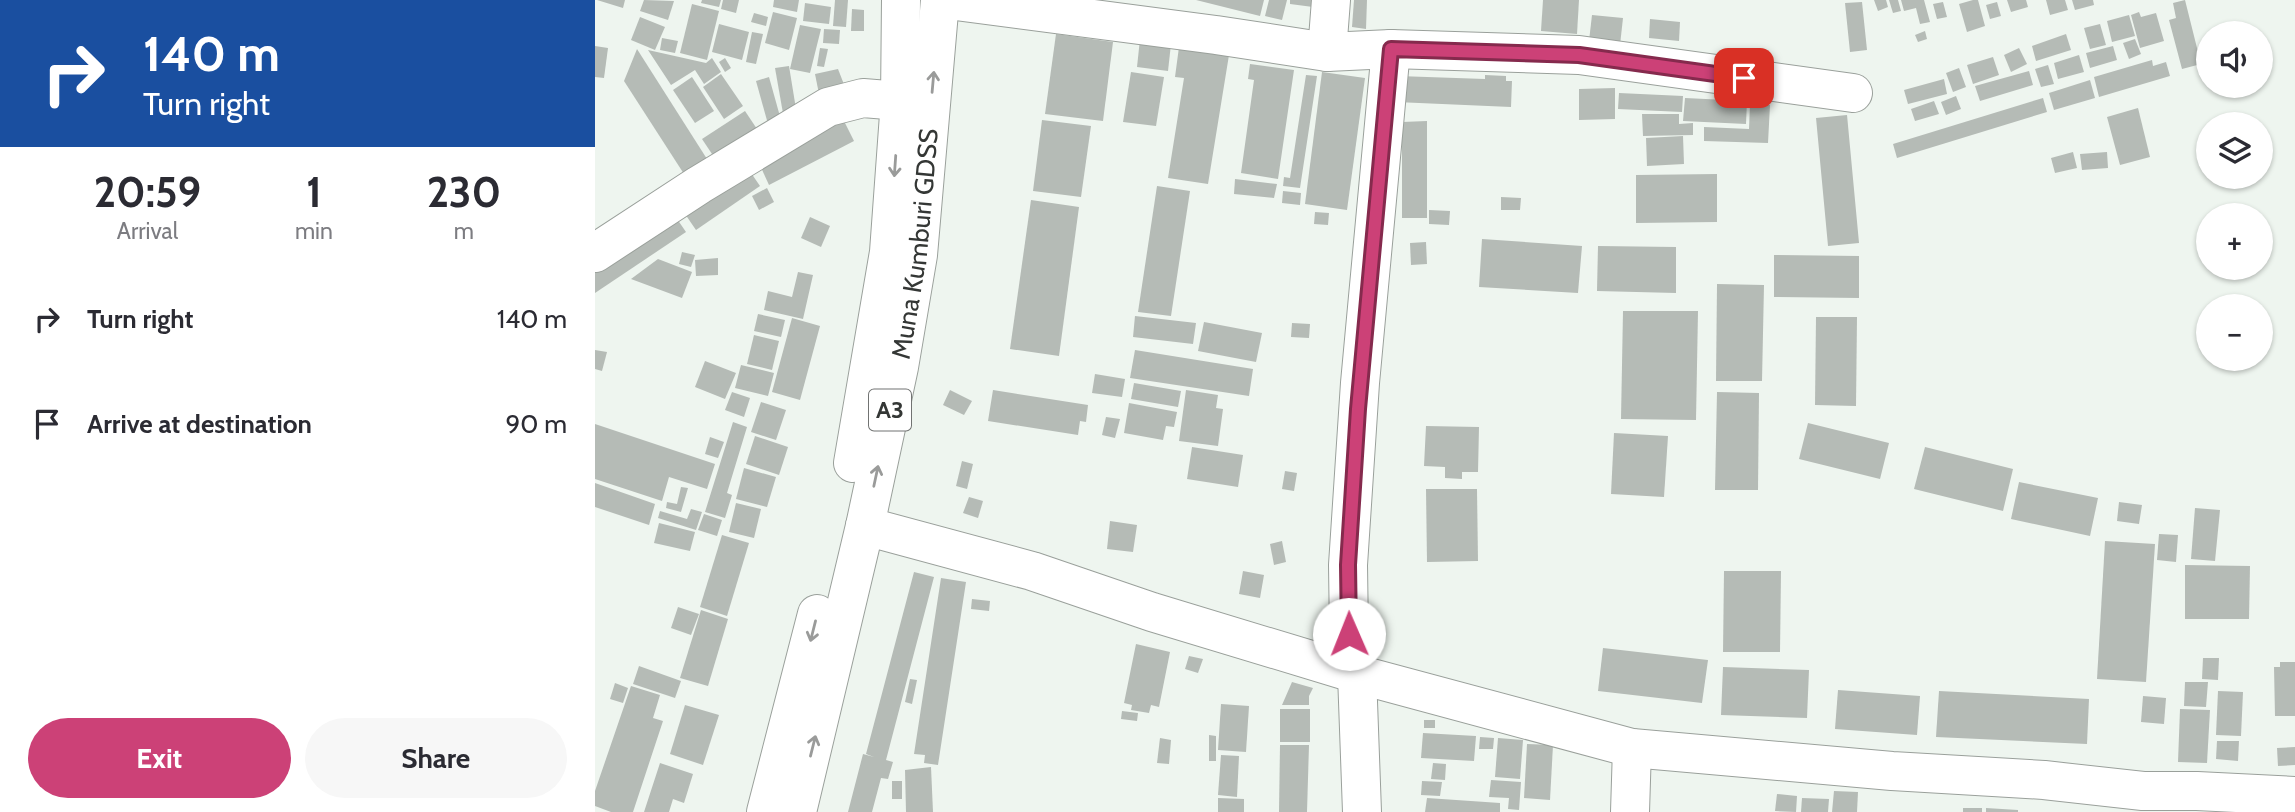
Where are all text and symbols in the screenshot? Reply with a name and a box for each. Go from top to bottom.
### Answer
map controls [2196,21,2273,371]
button: sound [2196,21,2273,98]
text: 140 m [143,24,280,83]
icon: right [28,28,119,119]
pin [1714,48,1774,108]
icon: arrive [1725,59,1763,97]
one-way arrow [927,71,940,94]
text: Turn right [143,84,270,123]
button: layers [2196,112,2273,189]
street label: Muna Kumburi GDSS [885,127,945,362]
one-way arrow [888,154,901,177]
text: 20:59 [94,166,201,218]
text: 1 [306,166,322,218]
text: 230 [427,166,501,218]
button: + [2196,203,2273,280]
text: Arrival [117,217,178,245]
text: min [295,217,333,245]
text: m [454,217,474,245]
button: − [2196,294,2273,371]
icon: right [28,300,66,338]
text: Turn right [87,303,193,335]
text: 140 m [497,303,567,335]
road number: A3 [869,390,911,430]
icon: arrive [28,405,66,443]
text: Arrive at destination [87,408,312,440]
text: 90 m [505,408,567,440]
one-way arrow [869,465,883,488]
position arrow [1312,597,1386,671]
one-way arrow [806,619,819,642]
button: Exit [28,718,291,798]
button: Share [305,718,567,798]
one-way arrow [807,735,820,758]

